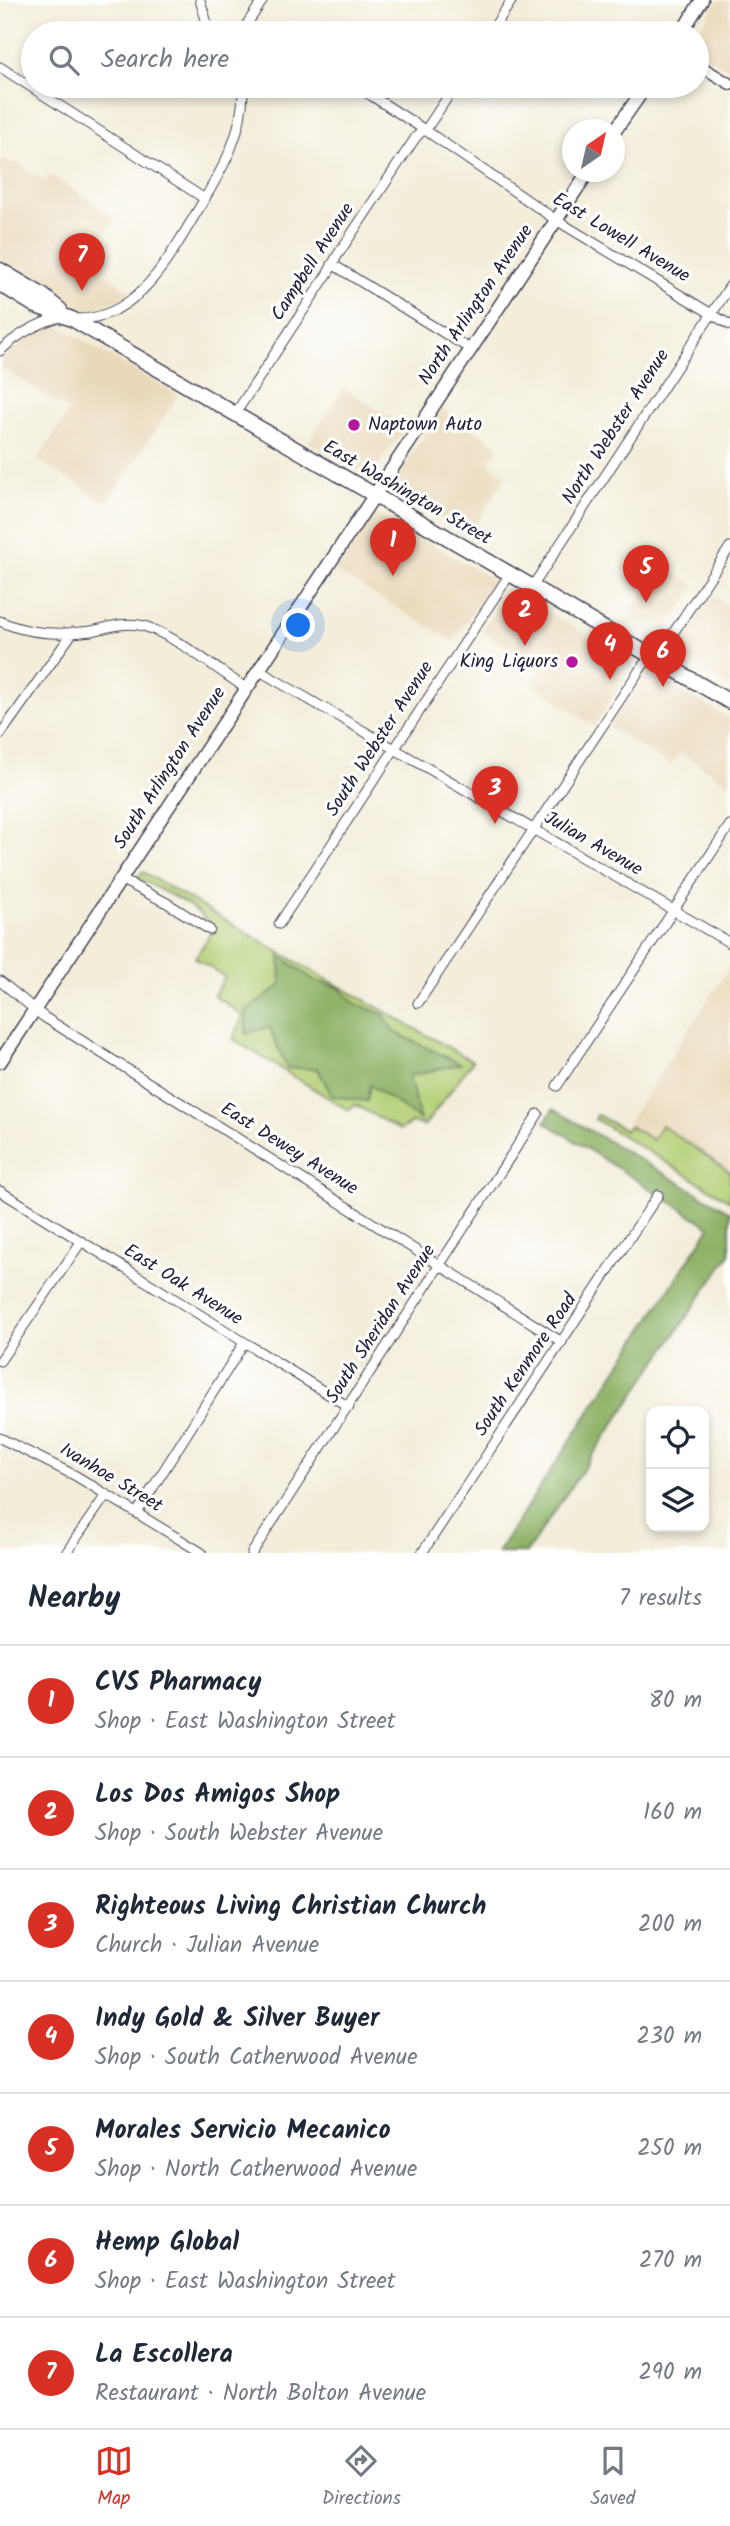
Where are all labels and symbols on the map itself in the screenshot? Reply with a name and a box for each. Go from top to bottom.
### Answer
north arrow [562,119,625,182]
street label: East Lowell Avenue [546,185,696,291]
street label: Campbell Avenue [263,196,363,327]
street label: North Arlington Avenue [411,218,541,392]
pin: 7 [59,233,105,291]
street label: North Webster Avenue [554,343,678,511]
place label: Naptown Auto [368,410,482,440]
marker: Naptown Auto [346,417,362,433]
street label: East Washington Street [317,432,498,554]
pin: 1 [370,518,416,576]
pin: 5 [623,545,669,603]
pin: 2 [502,588,548,646]
your location [281,608,315,642]
pin: 4 [587,622,633,680]
pin: 6 [640,629,686,687]
place label: King Liquors [459,647,558,677]
marker: King Liquors [564,654,580,670]
street label: South Webster Avenue [318,655,442,823]
street label: South Arlington Avenue [106,680,234,855]
pin: 3 [472,766,518,824]
street label: Julian Avenue [538,804,648,885]
street label: East Dewey Avenue [214,1094,364,1204]
street label: East Oak Avenue [117,1236,249,1334]
street label: South Sheridan Avenue [318,1238,444,1410]
street label: South Kenmore Road [467,1287,585,1443]
street label: Ivanhoe Street [54,1435,169,1521]

